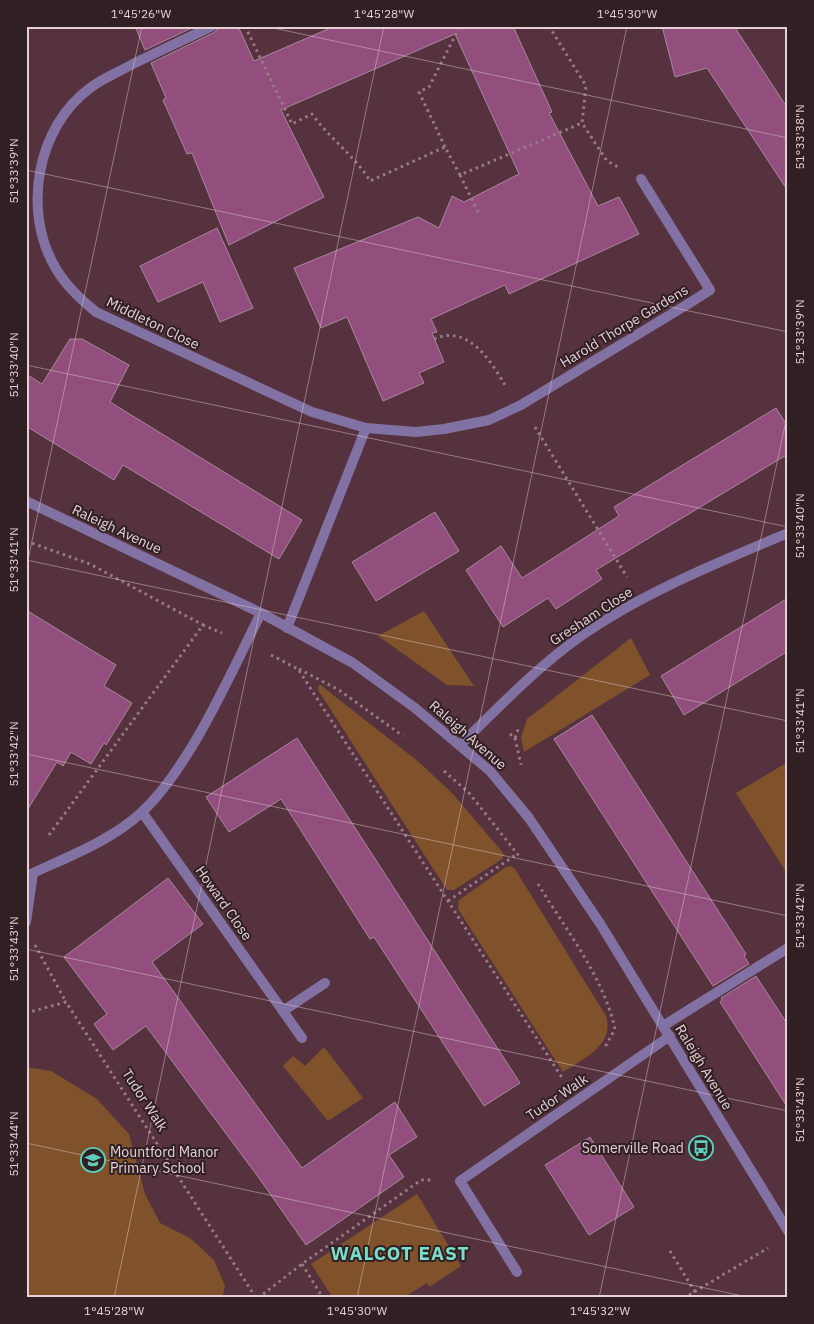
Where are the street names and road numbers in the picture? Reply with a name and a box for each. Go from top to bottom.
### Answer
street label: Harold Thorpe Gardens [557,280,692,371]
street label: Middleton Close [103,293,203,353]
street label: Raleigh Avenue [69,500,165,558]
street label: Gresham Close [546,582,636,649]
street label: Raleigh Avenue [426,696,511,774]
street label: Howard Close [192,862,257,944]
street label: Raleigh Avenue [671,1021,737,1113]
street label: Tudor Walk [118,1065,172,1135]
street label: Tudor Walk [523,1069,592,1124]

